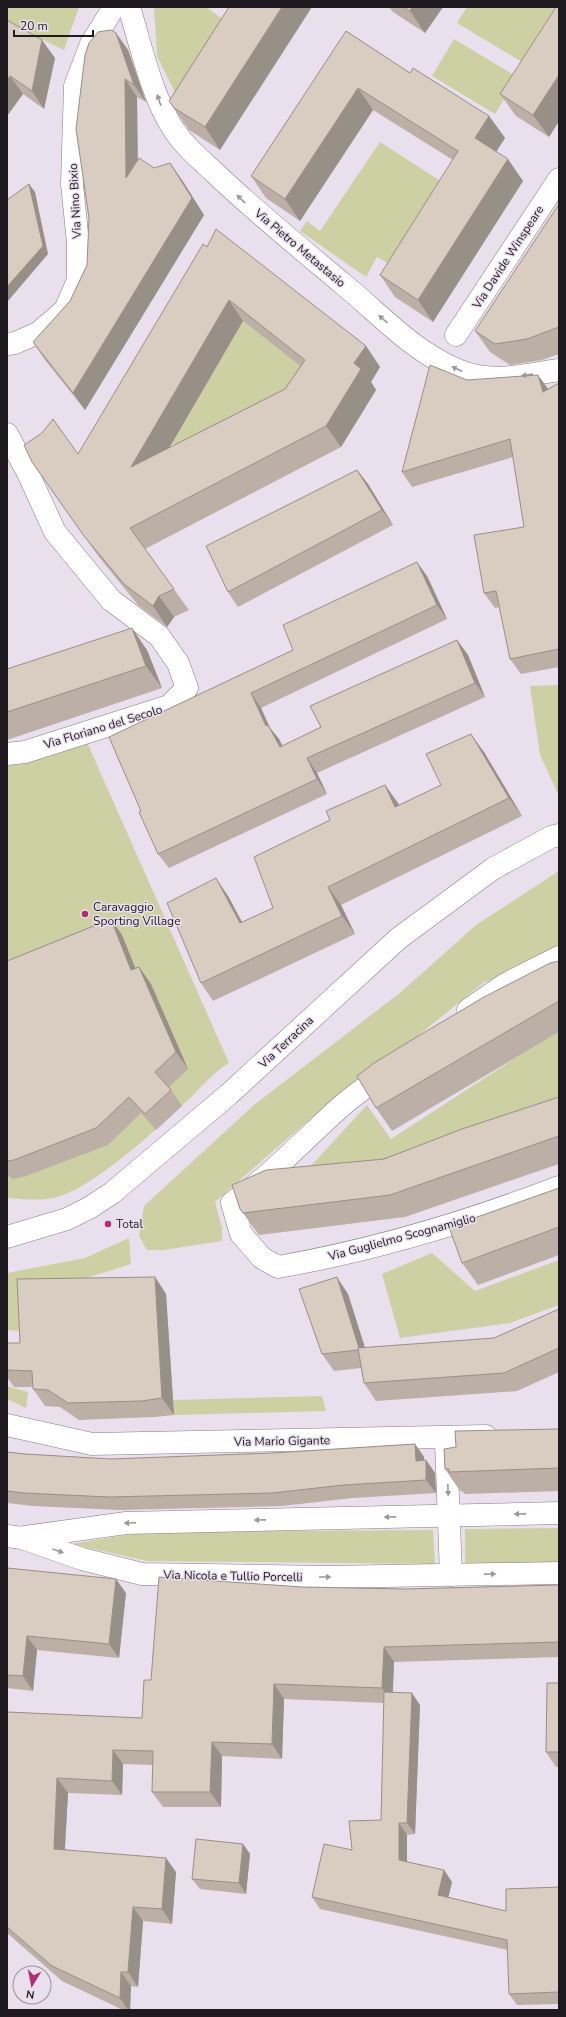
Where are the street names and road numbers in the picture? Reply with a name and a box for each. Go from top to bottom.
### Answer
street label: Via Nino Bixio [65,163,85,240]
street label: Via Davide Winspeare [468,202,547,313]
street label: Via Pietro Metastasio [250,205,349,291]
street label: Via Floriano del Secolo [41,701,165,753]
street label: Via Terracina [254,1012,317,1072]
street label: Via Guglielmo Scognamiglio [326,1210,478,1265]
street label: Via Mario Gigante [233,1432,330,1450]
street label: Via Nicola e Tullio Porcelli [162,1567,303,1585]

